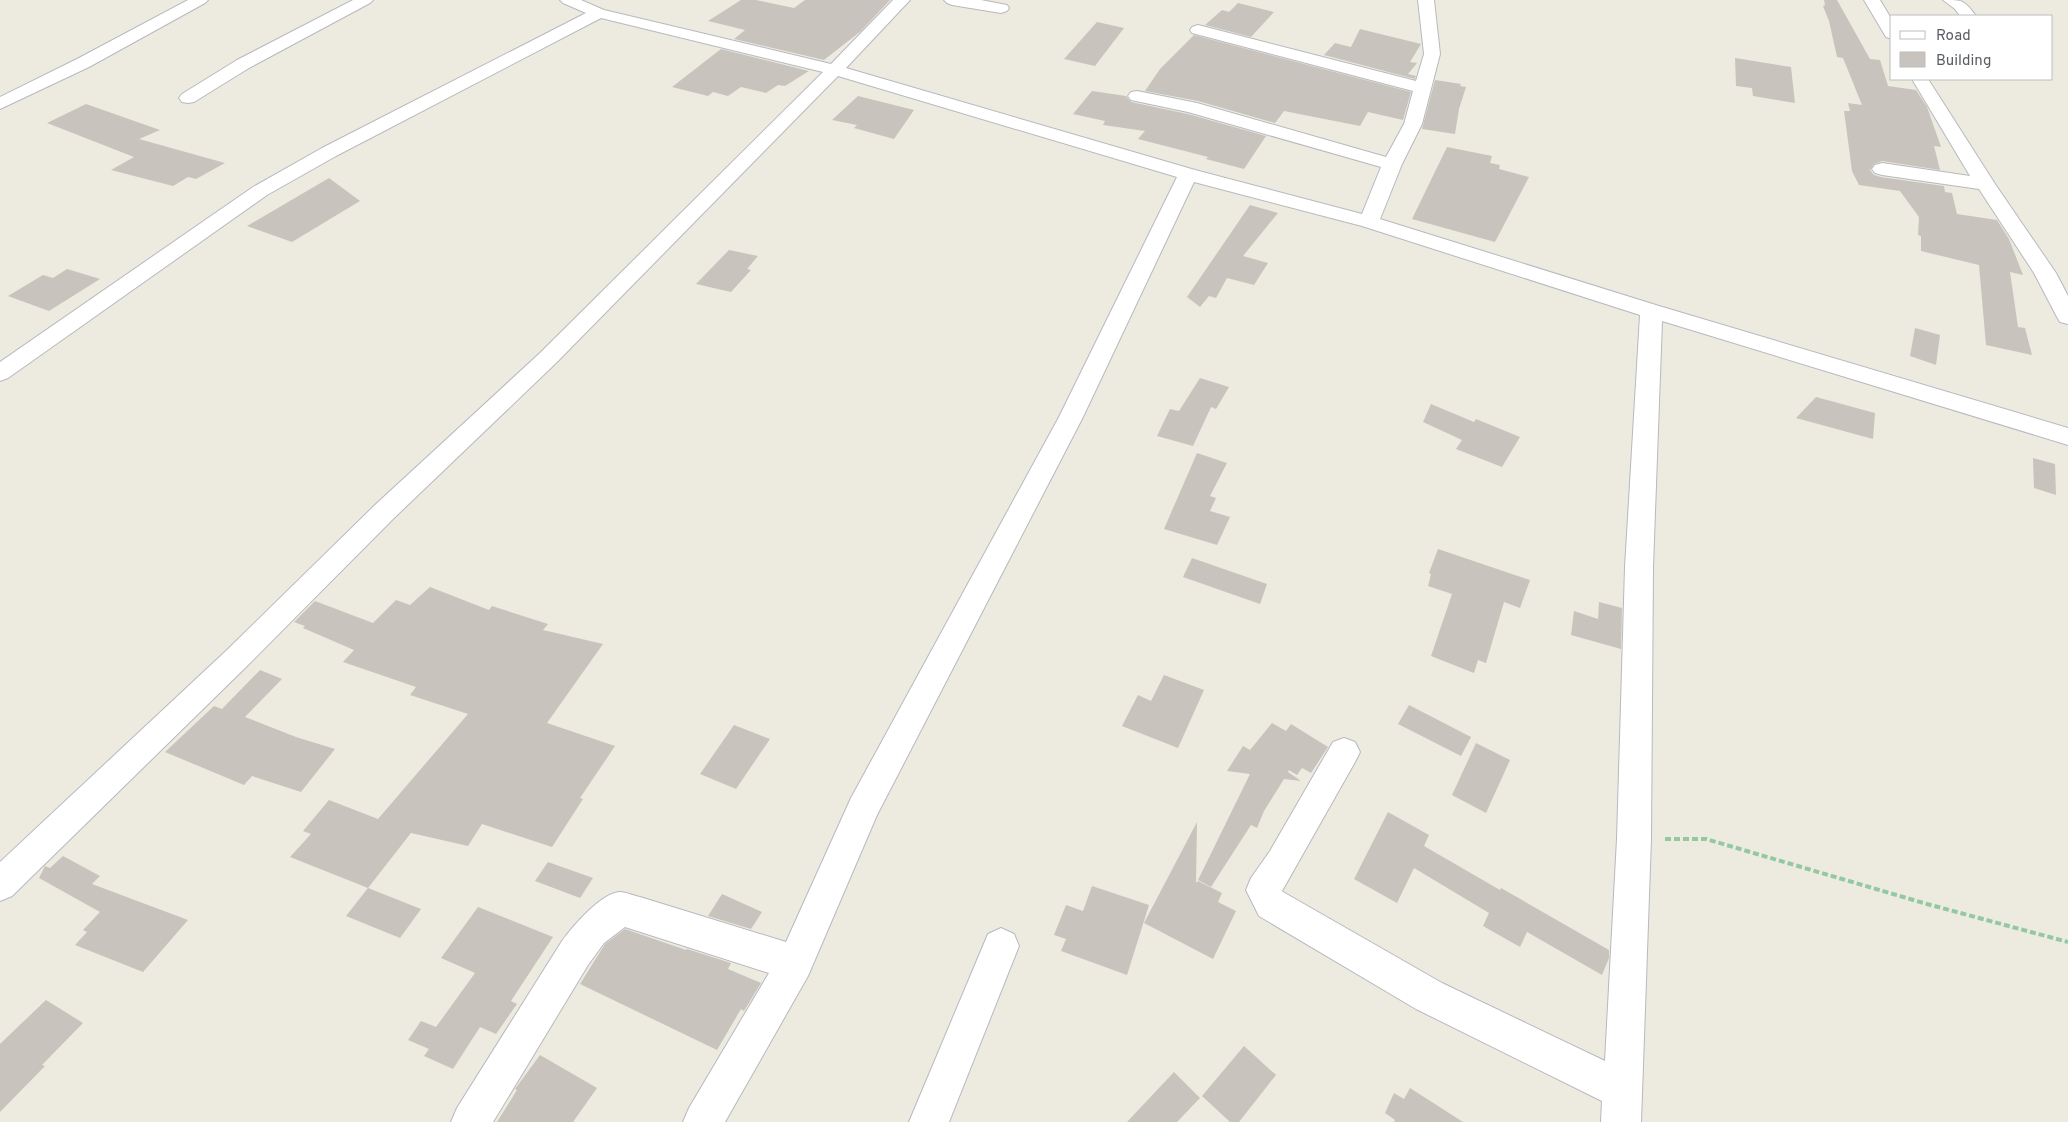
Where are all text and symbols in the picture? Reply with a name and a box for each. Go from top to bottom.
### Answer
legend [1890,15,2053,80]
text: Road [1936,27,1971,46]
text: Building [1936,52,1991,71]

